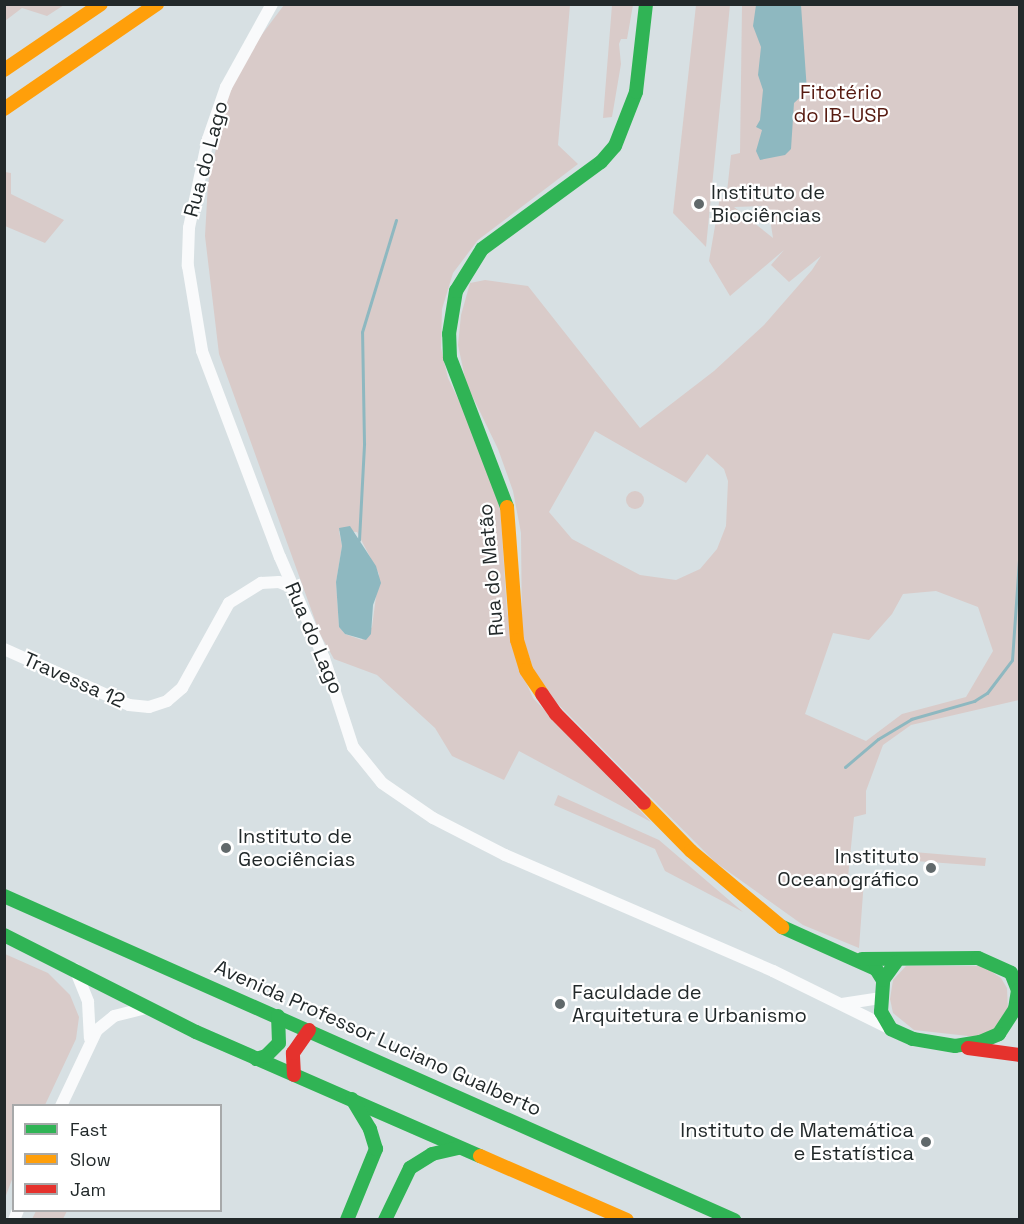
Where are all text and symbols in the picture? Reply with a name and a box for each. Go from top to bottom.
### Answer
park label: Fitotério do IB-USP [793,81,889,128]
street label: Rua do Lago [179,98,233,220]
place label: Instituto de Biociências [711,180,825,227]
marker: Instituto de Biociências [692,197,706,211]
street label: Rua do Matão [473,503,509,637]
street label: Rua do Lago [280,578,348,698]
street label: Travessa 12 [19,647,129,713]
place label: Instituto de Geociências [238,825,355,872]
marker: Instituto de Geociências [219,841,233,855]
place label: Instituto Oceanográfico [777,844,919,891]
marker: Instituto Oceanográfico [924,861,938,875]
street label: Avenida Professor Luciano Gualberto [211,955,545,1121]
place label: Faculdade de Arquitetura e Urbanismo [572,981,807,1028]
marker: Faculdade de Arquitetura e Urbanismo [553,997,567,1011]
legend [12,1104,222,1212]
text: Fast [70,1118,107,1141]
place label: Instituto de Matemática e Estatística [680,1118,914,1165]
marker: Instituto de Matemática e Estatística [919,1135,933,1149]
text: Slow [70,1148,111,1171]
text: Jam [70,1178,106,1201]

